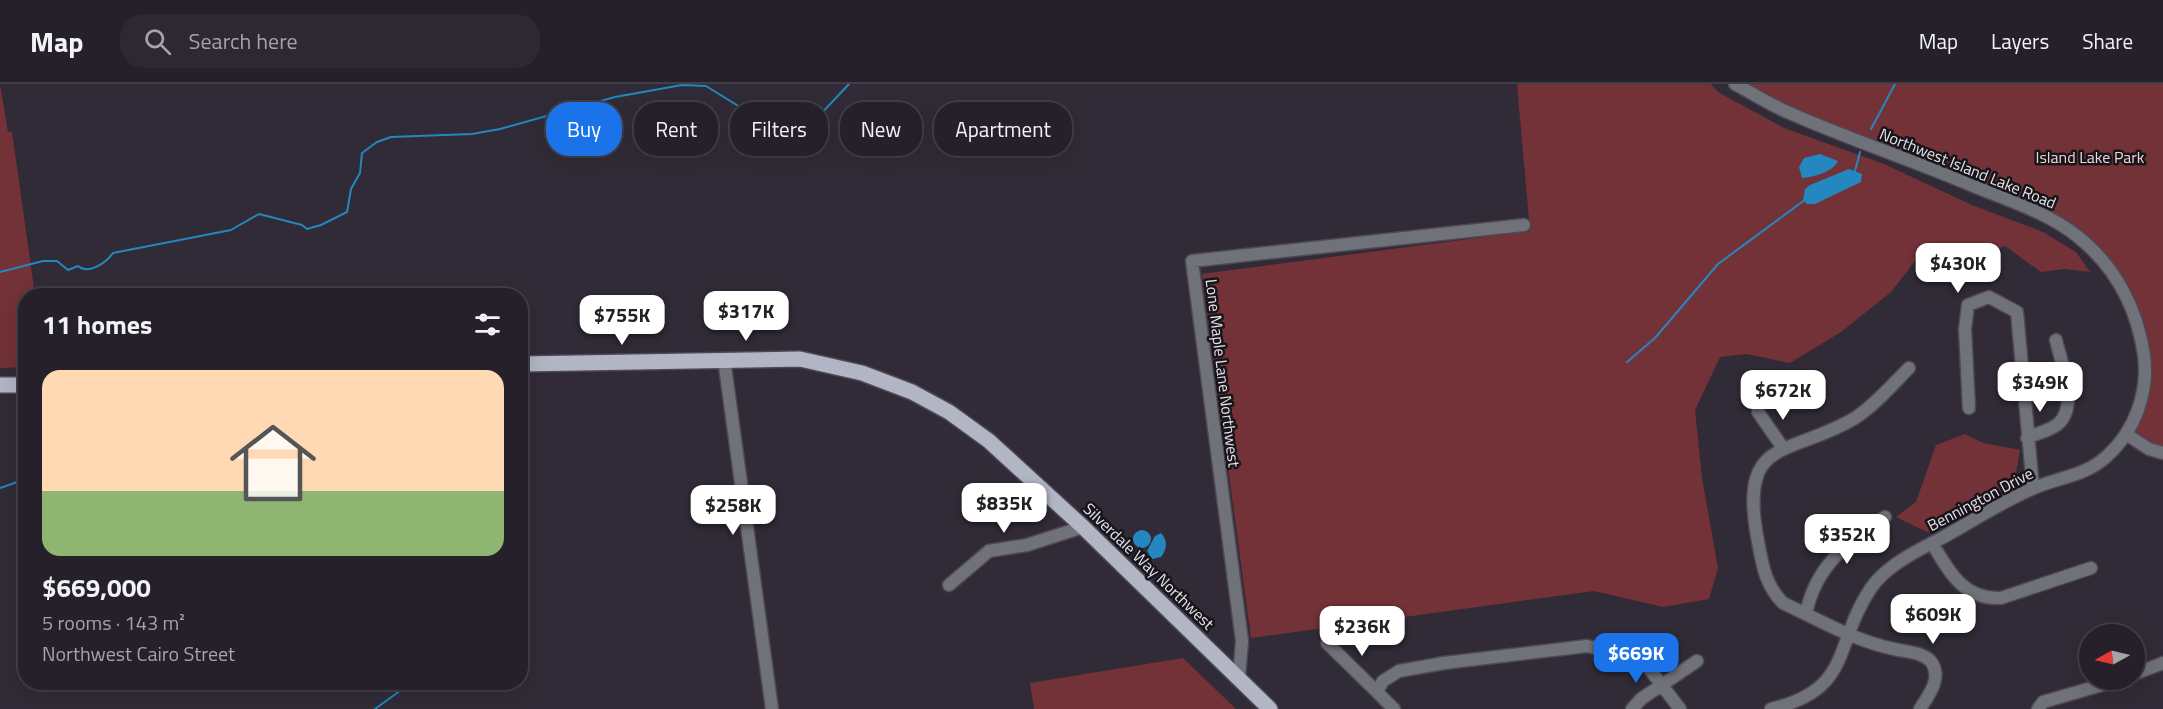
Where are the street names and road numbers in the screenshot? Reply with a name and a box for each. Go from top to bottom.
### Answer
street label: Northwest Island Lake Road [1876,122,2060,214]
street label: Lone Maple Lane Northwest [1200,278,1246,469]
street label: Bennington Drive [1923,461,2037,537]
street label: Silverdale Way Northwest [1078,497,1220,635]

